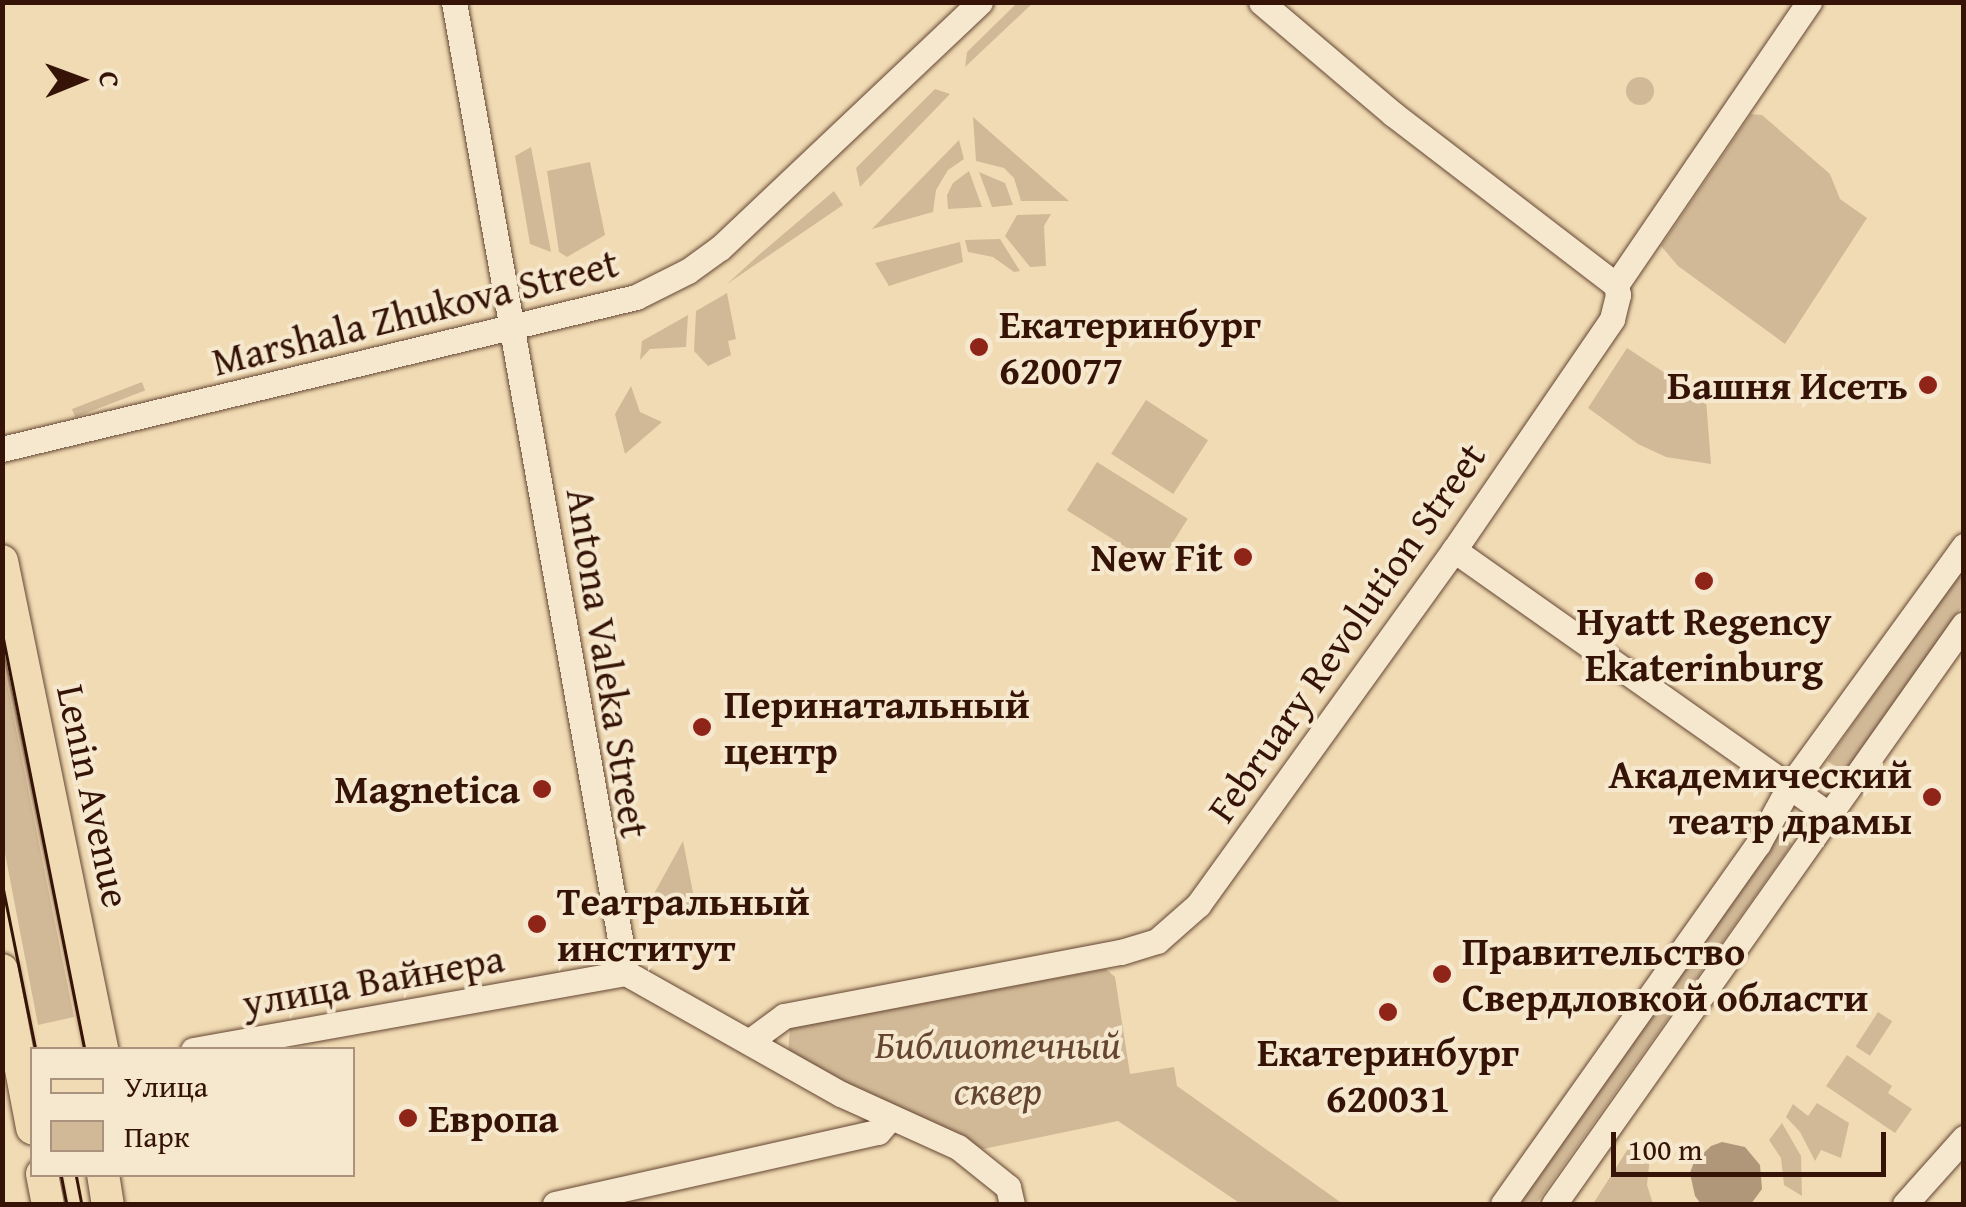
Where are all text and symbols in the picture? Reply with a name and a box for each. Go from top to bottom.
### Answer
north arrow [30,30,130,130]
text: С [90,71,131,88]
street label: Marshala Zhukova Street [207,238,623,386]
place label: Екатеринбург 620077 [999,300,1261,394]
marker: Екатеринбург 620077 [968,336,990,358]
place label: Башня Исеть [1667,361,1908,409]
marker: Башня Исеть [1917,374,1939,396]
street label: February Revolution Street [1197,433,1495,831]
street label: Antona Valeka Street [557,485,659,841]
place label: New Fit [1091,533,1223,581]
marker: New Fit [1232,546,1254,568]
marker: Hyatt Regency Ekaterinburg [1693,570,1715,592]
place label: Hyatt Regency Ekaterinburg [1577,597,1831,691]
street label: Lenin Avenue [47,680,141,912]
place label: Перинатальный центр [724,680,1030,774]
marker: Перинатальный центр [689,714,715,740]
place label: Академический театр драмы [1609,750,1912,844]
place label: Magnetica [334,765,520,813]
marker: Magnetica [529,776,555,802]
marker: Академический театр драмы [1921,786,1943,808]
place label: Театральный институт [557,877,810,971]
marker: Театральный институт [526,913,548,935]
place label: Правительство Свердловкой области [1462,927,1868,1021]
street label: улица Вайнера [238,933,508,1027]
marker: Правительство Свердловкой области [1431,963,1453,985]
marker: Екатеринбург 620031 [1377,1001,1399,1023]
park label: Библиотечный сквер [875,1020,1121,1114]
place label: Екатеринбург 620031 [1257,1028,1519,1122]
legend [30,1047,355,1177]
text: Улица [124,1064,208,1108]
place label: Европа [428,1094,559,1142]
marker: Европа [397,1107,419,1129]
scale bar [1616,1112,1891,1174]
text: Парк [124,1114,190,1158]
text: 100 m [1628,1127,1702,1171]

